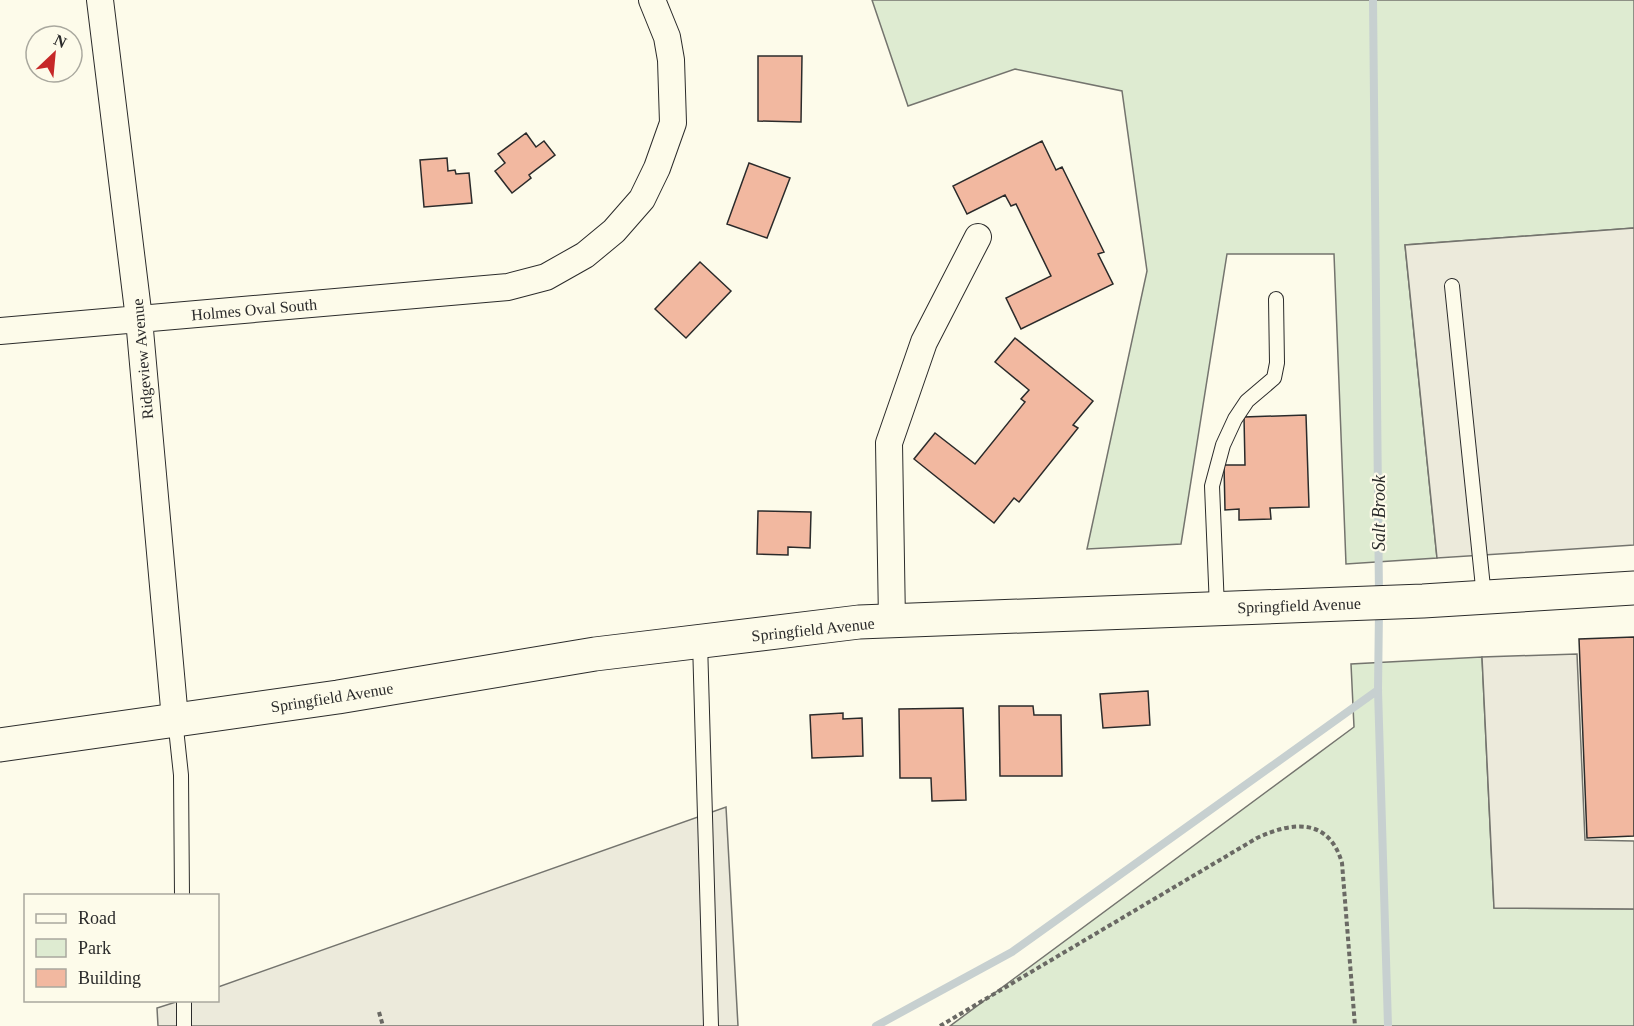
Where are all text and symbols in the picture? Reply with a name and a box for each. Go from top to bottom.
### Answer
north arrow [24,24,84,84]
text: N [51,31,70,51]
street label: Holmes Oval South [190,296,318,323]
street label: Ridgeview Avenue [129,298,157,420]
water label: Salt Brook [1369,474,1389,551]
street label: Springfield Avenue [1237,595,1361,617]
street label: Springfield Avenue [751,615,876,645]
street label: Springfield Avenue [270,679,395,717]
legend [24,894,219,1002]
text: Road [78,908,116,928]
text: Park [78,938,111,958]
text: Building [78,968,141,988]

